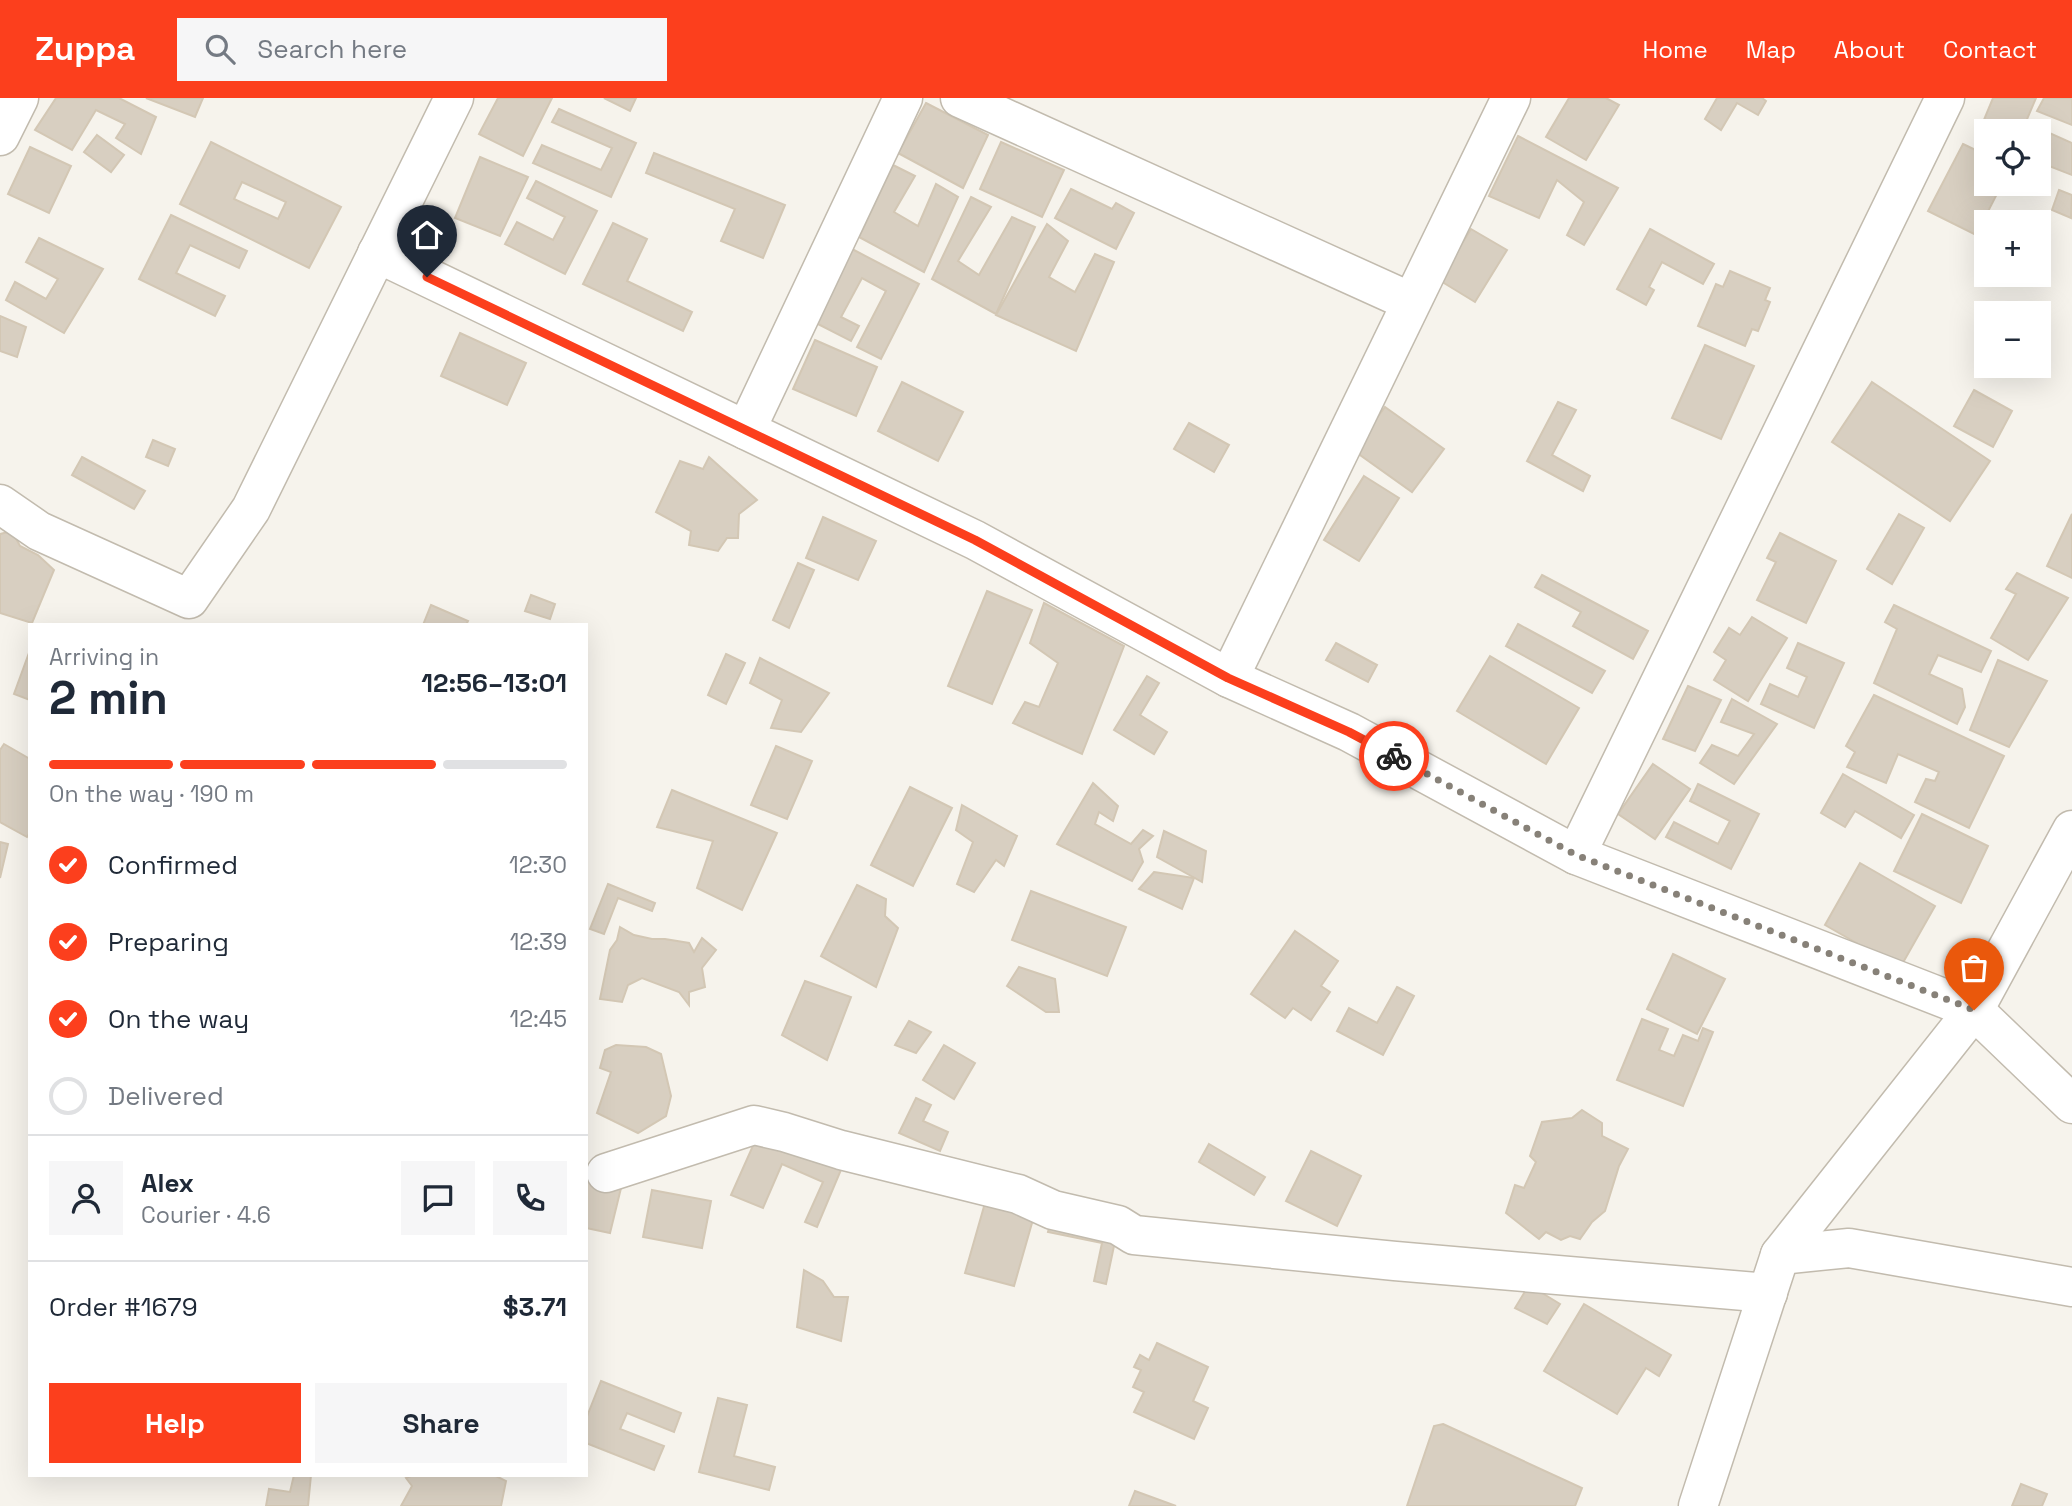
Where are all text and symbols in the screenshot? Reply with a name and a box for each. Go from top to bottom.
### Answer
search box [177,18,667,81]
text: Zuppa [35,28,135,70]
icon: search [201,30,239,68]
text: Search here [257,32,407,66]
text: Home [1642,34,1708,65]
text: Map [1746,34,1796,65]
text: About [1834,34,1905,65]
text: Contact [1943,34,2037,65]
map controls [1974,119,2051,378]
button: locate [1974,119,2051,196]
pin [397,205,457,277]
button: + [1974,210,2051,287]
icon: home [408,216,446,254]
button: − [1974,301,2051,378]
text: Arriving in [49,642,159,672]
text: 12:56–13:01 [421,666,567,700]
text: 2 min [49,669,168,727]
courier [1359,721,1429,791]
icon: bike [1375,737,1413,775]
text: On the way · 190 m [49,779,254,809]
icon: check [49,846,87,884]
text: Confirmed [108,848,238,882]
text: 12:30 [509,850,567,880]
icon: check [49,923,87,961]
text: Preparing [108,925,229,959]
text: 12:39 [510,927,567,957]
pin [1944,938,2004,1010]
icon: bag [1955,949,1993,987]
icon: check [49,1000,87,1038]
text: On the way [108,1002,249,1036]
text: 12:45 [510,1004,567,1034]
text: Delivered [108,1079,224,1113]
button: person [49,1161,123,1235]
button: chat [401,1161,475,1235]
button: phone [493,1161,567,1235]
text: Alex [141,1166,194,1200]
text: Courier · 4.6 [141,1200,271,1230]
text: Order #1679 [49,1290,198,1324]
text: $3.71 [503,1290,567,1324]
button: Help [49,1383,301,1463]
button: Share [315,1383,567,1463]

